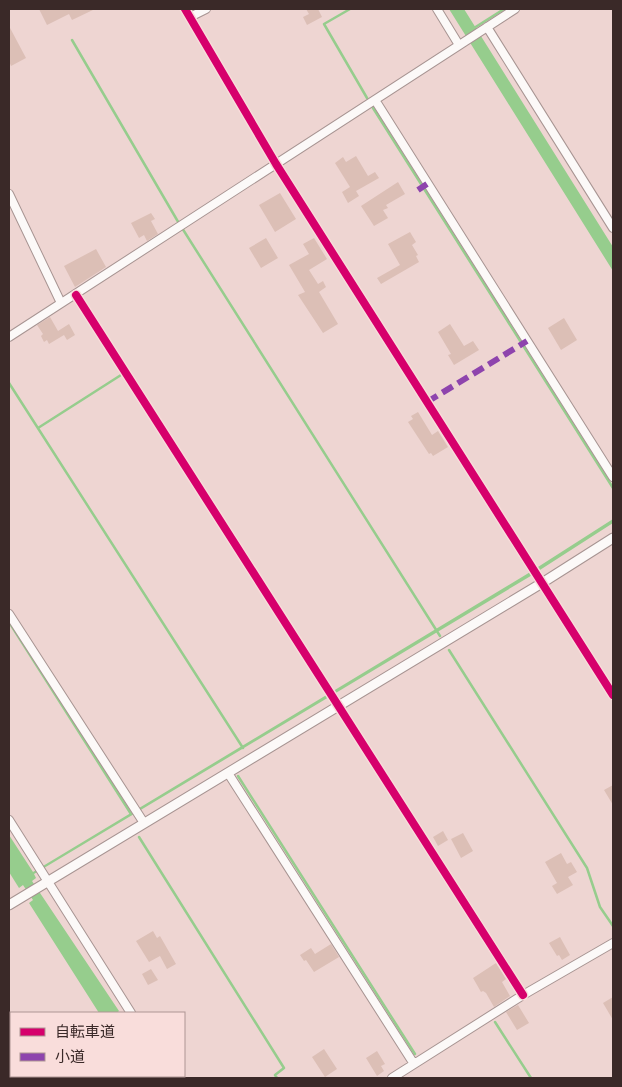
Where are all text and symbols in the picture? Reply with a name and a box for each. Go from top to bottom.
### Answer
legend [10,1012,185,1077]
text: 自転車道 [55,1023,115,1041]
text: 小道 [55,1048,85,1066]

